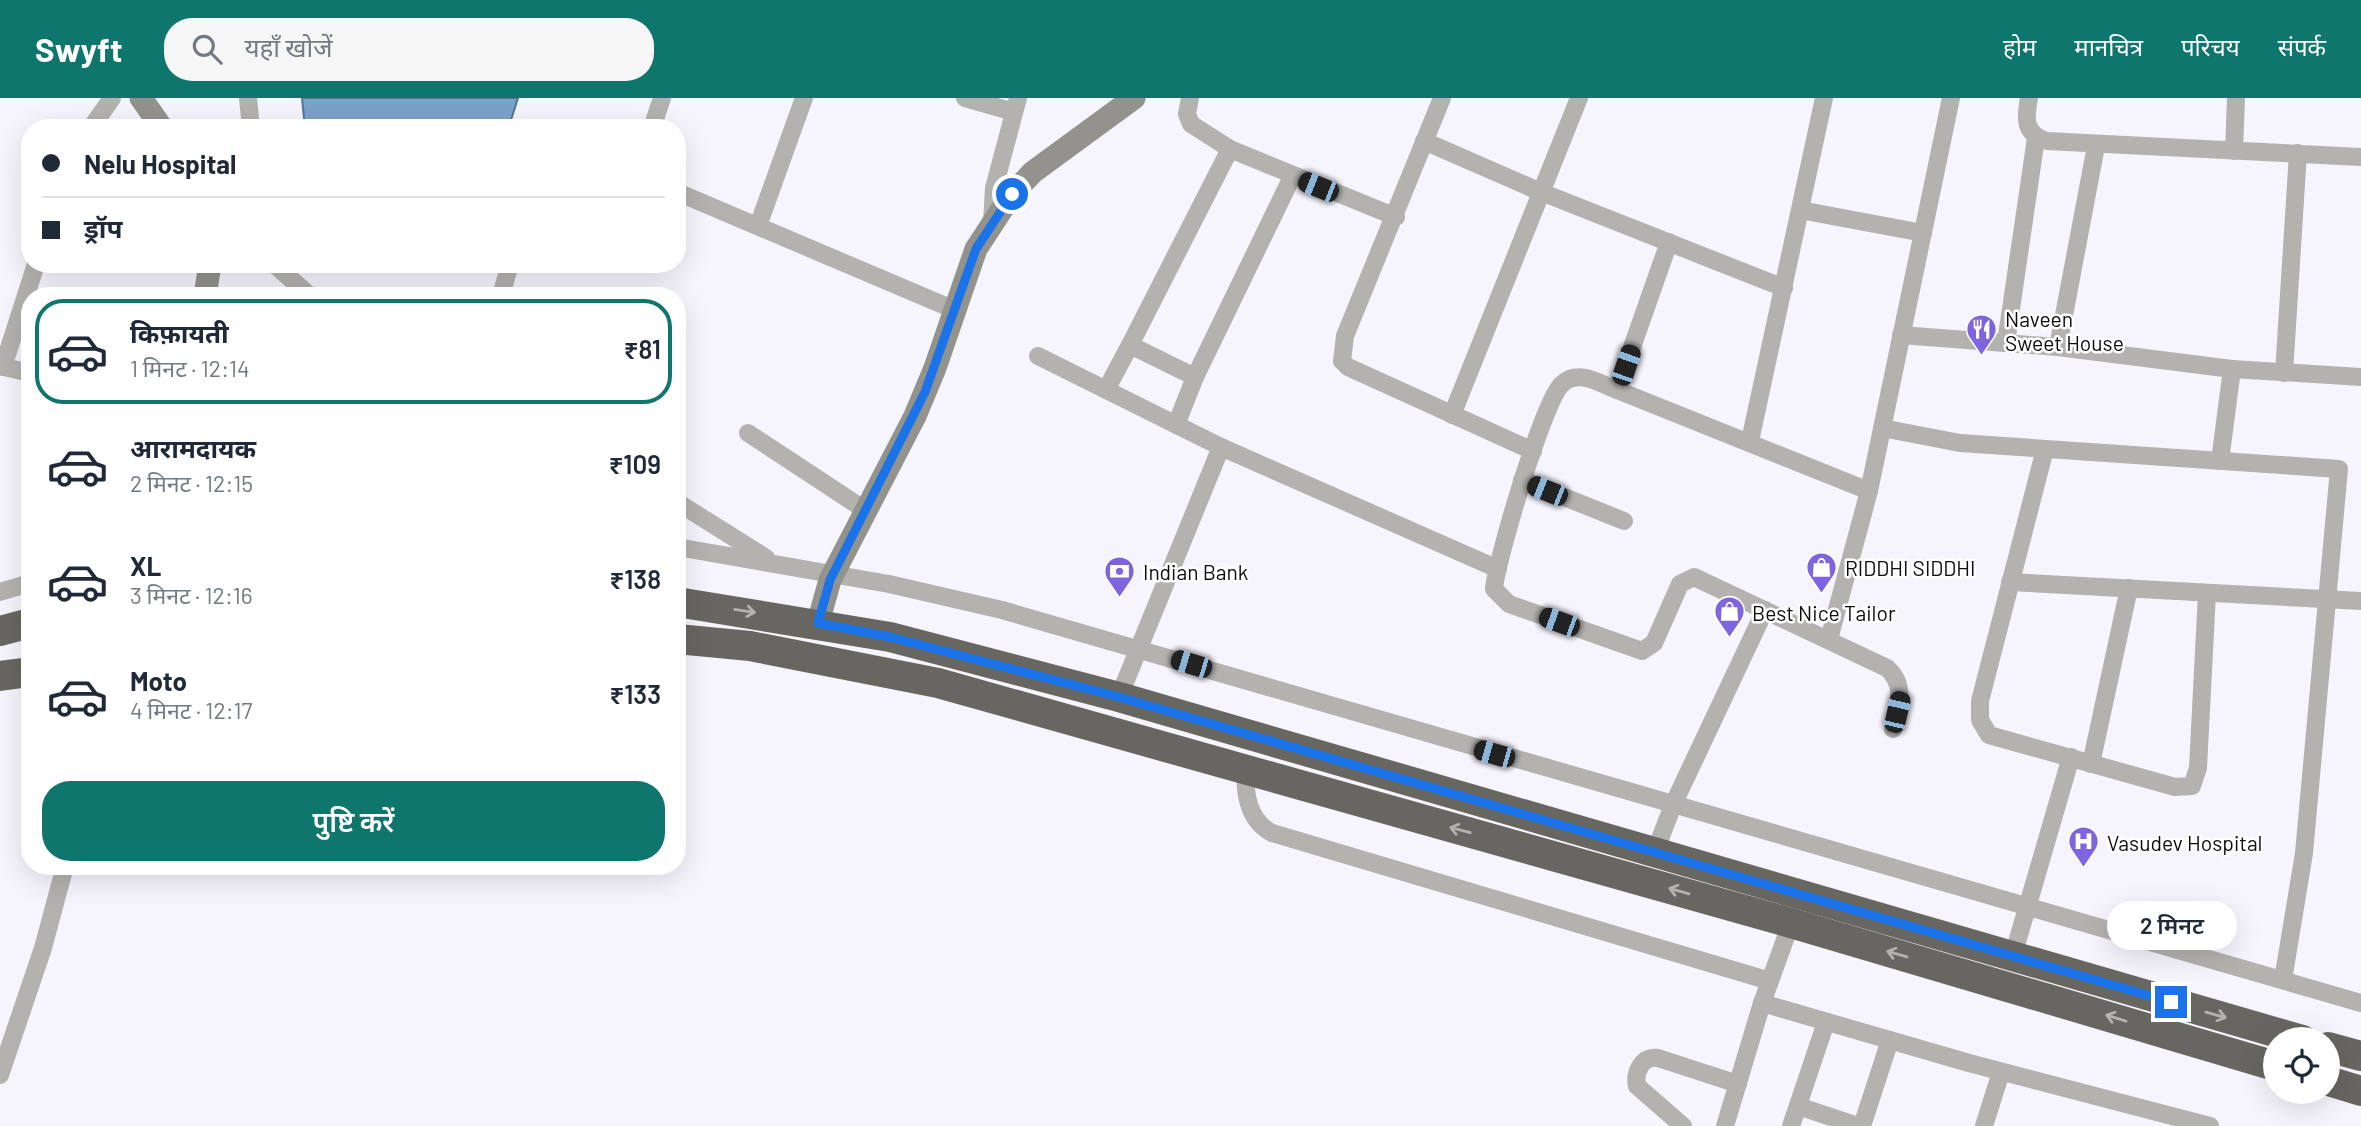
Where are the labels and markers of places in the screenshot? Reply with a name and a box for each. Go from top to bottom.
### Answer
place label: Naveen Sweet House [2005,306,2124,355]
restaurant icon: Naveen Sweet House [1965,313,1999,357]
shop icon: RIDDHI SIDDHI [1805,550,1839,594]
bank icon: Indian Bank [1103,554,1137,598]
place label: RIDDHI SIDDHI [1845,555,1975,580]
place label: Indian Bank [1143,559,1248,584]
shop icon: Best Nice Tailor [1712,595,1746,639]
place label: Best Nice Tailor [1752,600,1896,625]
hospital icon: Vasudev Hospital [2067,825,2101,869]
place label: Vasudev Hospital [2107,830,2262,855]

